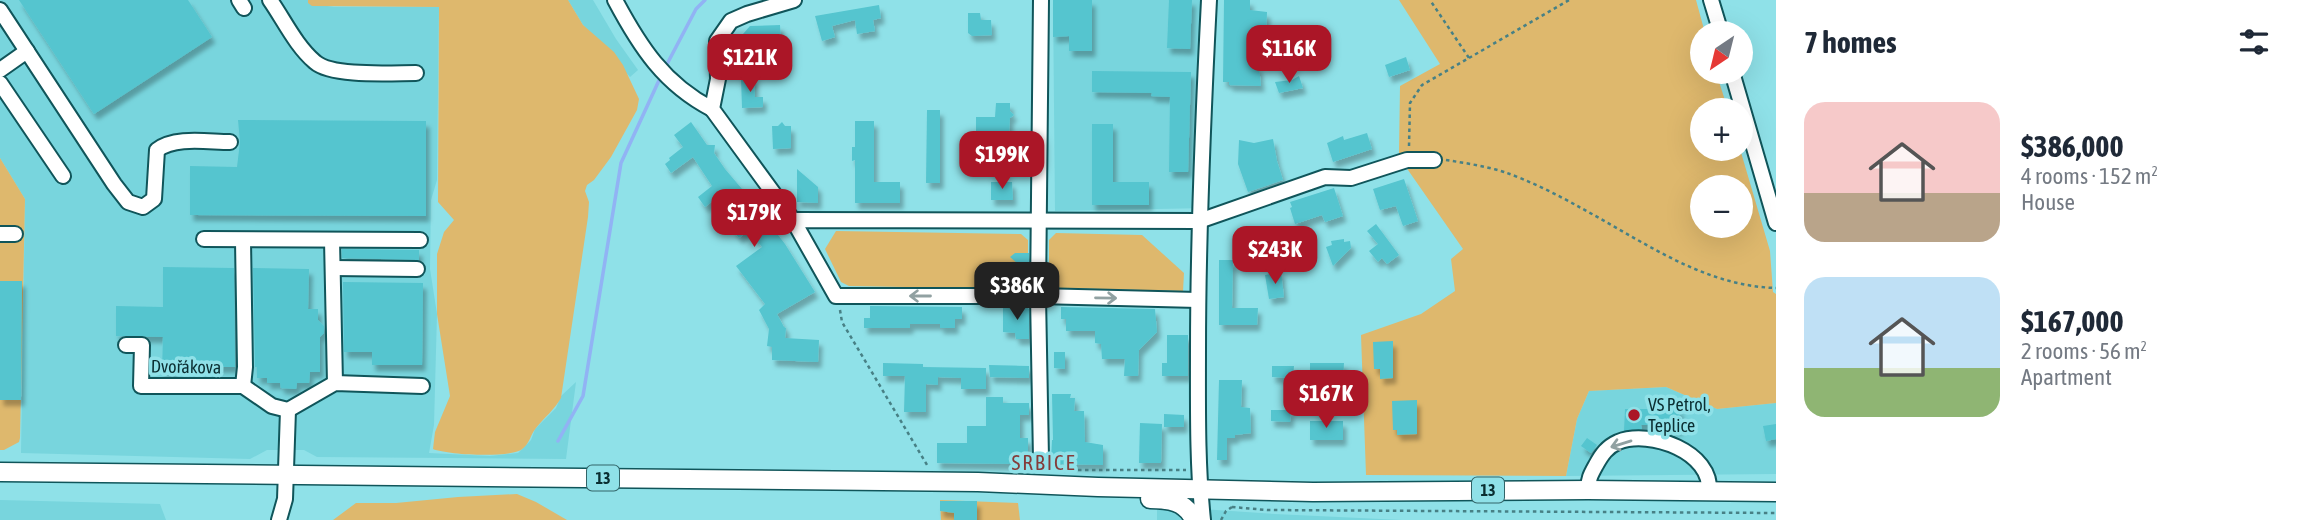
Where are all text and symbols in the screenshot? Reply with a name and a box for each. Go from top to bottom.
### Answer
north arrow [1690,21,1754,84]
map controls [1690,21,1753,238]
icon: filters [2235,23,2273,61]
pin: $116K [1240,25,1338,85]
text: 7 homes [1804,25,1897,59]
pin: $121K [701,34,799,94]
text: $116K [1262,35,1316,61]
text: $121K [723,44,777,70]
button: + [1690,98,1753,161]
text: $386,000 [2021,129,2124,163]
icon: home [1860,130,1944,214]
pin: $199K [953,132,1051,191]
text: $199K [975,141,1029,167]
text: 4 rooms · 152 m² [2021,163,2158,189]
button: − [1690,175,1753,238]
text: House [2021,189,2075,215]
pin: $179K [705,190,803,249]
text: $179K [727,199,781,225]
pin: $243K [1226,226,1324,286]
text: $243K [1248,236,1302,262]
pin: $386K [968,262,1066,322]
text: $386K [990,272,1044,298]
one-way arrow [909,289,932,303]
one-way arrow [1094,291,1117,305]
text: $167,000 [2021,304,2124,338]
icon: home [1860,305,1944,389]
text: 2 rooms · 56 m² [2021,338,2147,364]
street label: Dvořákova [151,355,221,378]
text: Apartment [2021,364,2112,390]
pin: $167K [1277,370,1375,430]
text: $167K [1299,380,1353,406]
place label: VS Petrol, Teplice [1648,394,1711,436]
marker: VS Petrol, Teplice [1626,407,1642,423]
one-way arrow [1611,438,1633,451]
district label: SRBICE [1011,450,1077,474]
road number: 13 [587,466,619,491]
road number: 13 [1472,477,1504,503]

